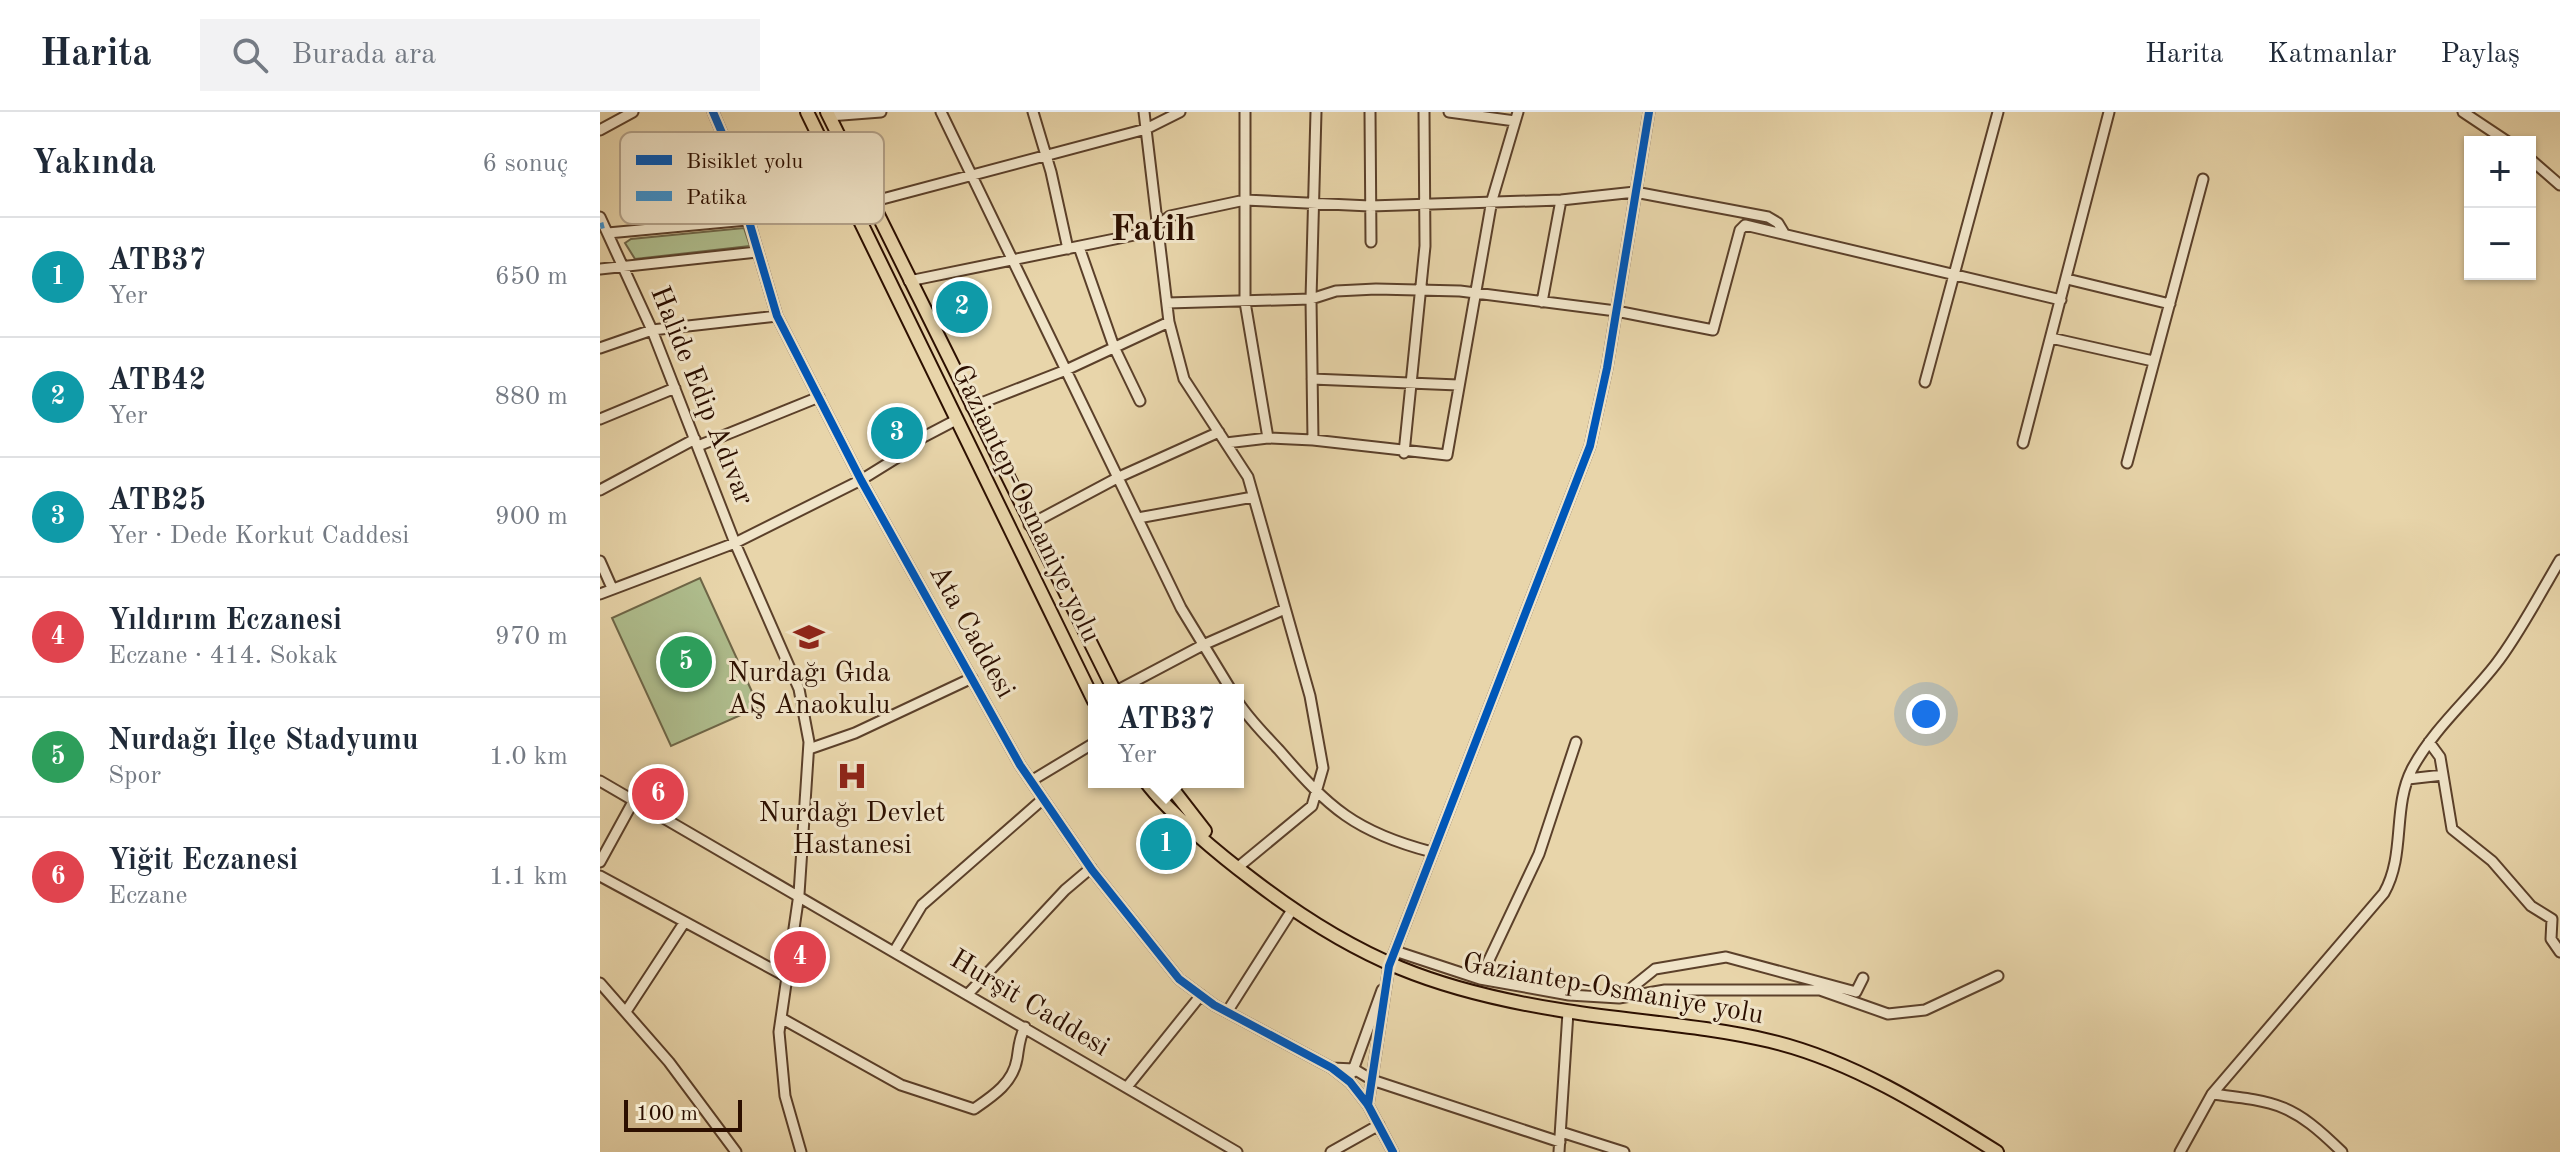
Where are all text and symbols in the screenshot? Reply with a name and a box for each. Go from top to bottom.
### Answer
search box [200,19,760,91]
icon: search [228,33,272,77]
text: Harita [40,36,152,74]
text: Burada ara [292,40,436,70]
text: Harita [2145,41,2224,69]
text: Katmanlar [2268,41,2396,69]
text: Paylaş [2440,41,2520,69]
legend [620,132,884,224]
map controls [2464,136,2536,280]
button: + [2464,136,2536,208]
text: Yakında [32,147,156,181]
text: 6 sonuç [482,151,568,177]
text: Bisiklet yolu [686,151,803,173]
text: Patika [686,187,747,209]
button: − [2464,208,2536,280]
district label: Fatih [1110,213,1196,249]
text: ATB37 [108,246,206,276]
text: 1 [50,264,66,290]
text: 650 m [495,264,568,290]
pin: 2 [936,277,988,337]
text: Yer [108,283,148,309]
street label: Halide Edip Adıvar [644,283,758,509]
street label: Gaziantep-Osmaniye yolu [946,361,1104,647]
text: ATB42 [108,366,206,396]
text: 2 [50,384,66,410]
text: 880 m [495,384,568,410]
text: Yer [108,403,148,429]
pin: 3 [871,403,923,463]
text: ATB25 [108,486,206,516]
text: 3 [50,504,66,530]
text: 900 m [495,504,568,530]
text: Yer · Dede Korkut Caddesi [108,523,409,549]
street label: Ata Caddesi [923,561,1019,703]
text: Yıldırım Eczanesi [108,606,342,636]
school or university icon: Nurdağı Gıda AŞ Anaokulu [792,620,826,654]
text: 4 [50,624,66,650]
text: 970 m [495,624,568,650]
pin: 5 [660,632,712,692]
text: Eczane · 414. Sokak [108,643,338,669]
place label: Nurdağı Gıda AŞ Anaokulu [727,660,891,720]
popup [1088,684,1244,788]
your location [1906,694,1946,734]
text: ATB37 [1117,705,1215,735]
text: Nurdağı İlçe Stadyumu [108,726,418,756]
text: Yer [1117,742,1157,768]
text: 5 [50,744,66,770]
text: 1.0 km [489,744,568,770]
hospital icon: Nurdağı Devlet Hastanesi [835,759,869,793]
text: Spor [108,763,161,789]
pin: 6 [632,764,684,824]
place label: Nurdağı Devlet Hastanesi [759,800,945,860]
pin: 1 [1140,814,1192,874]
text: Yiğit Eczanesi [108,846,298,876]
text: 6 [50,864,66,890]
text: 1.1 km [489,864,568,890]
text: Eczane [108,883,188,909]
pin: 4 [774,927,826,987]
street label: Hurşit Caddesi [945,946,1113,1062]
street label: Gaziantep-Osmaniye yolu [1460,950,1766,1030]
scale bar [624,1096,742,1132]
text: 100 m [636,1103,698,1125]

